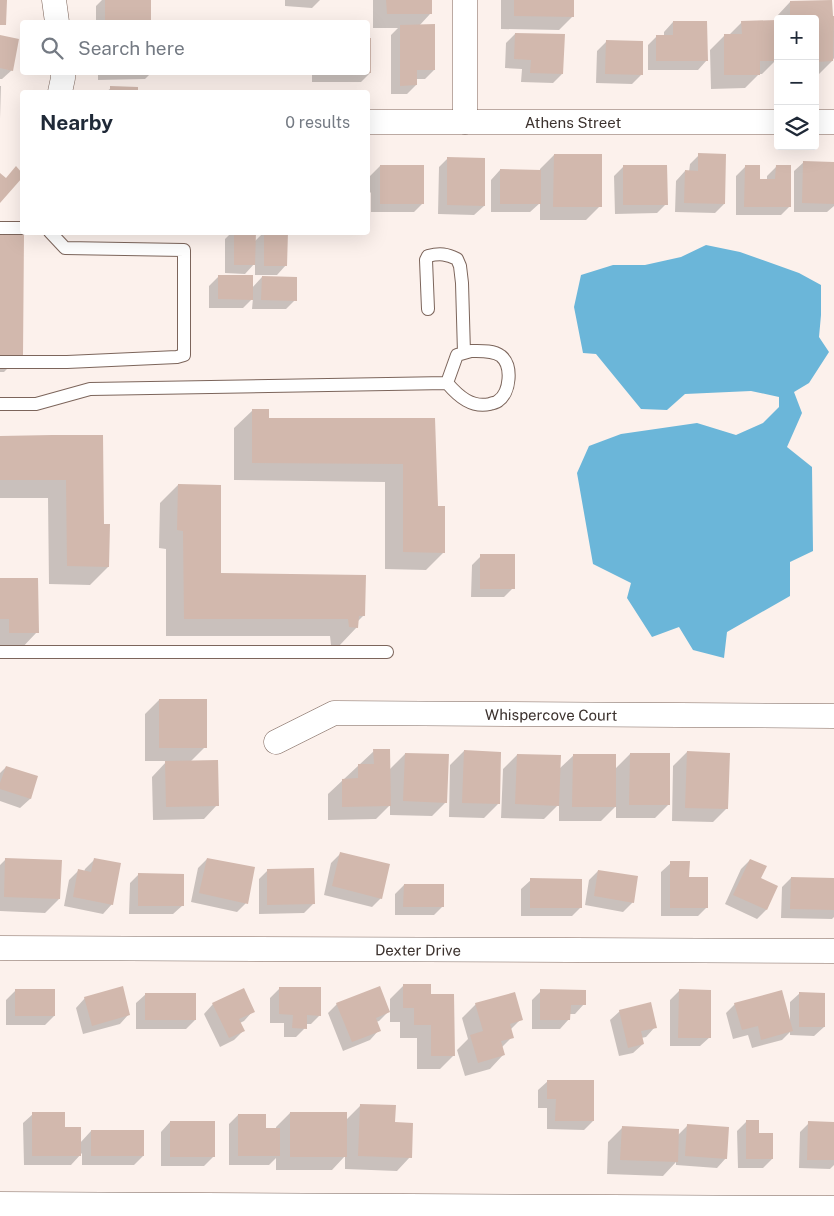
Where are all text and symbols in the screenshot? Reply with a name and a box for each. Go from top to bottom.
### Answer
map controls [774,15,819,150]
button: + [774,15,819,60]
search box [20,20,370,75]
icon: search [38,34,66,62]
text: Search here [78,37,185,59]
button: − [774,60,819,105]
button: layers [774,105,819,150]
text: Nearby [40,110,113,135]
text: 0 results [285,113,350,132]
street label: Athens Street [525,114,621,131]
street label: Whispercove Court [485,705,618,723]
street label: Dexter Drive [375,941,461,958]

